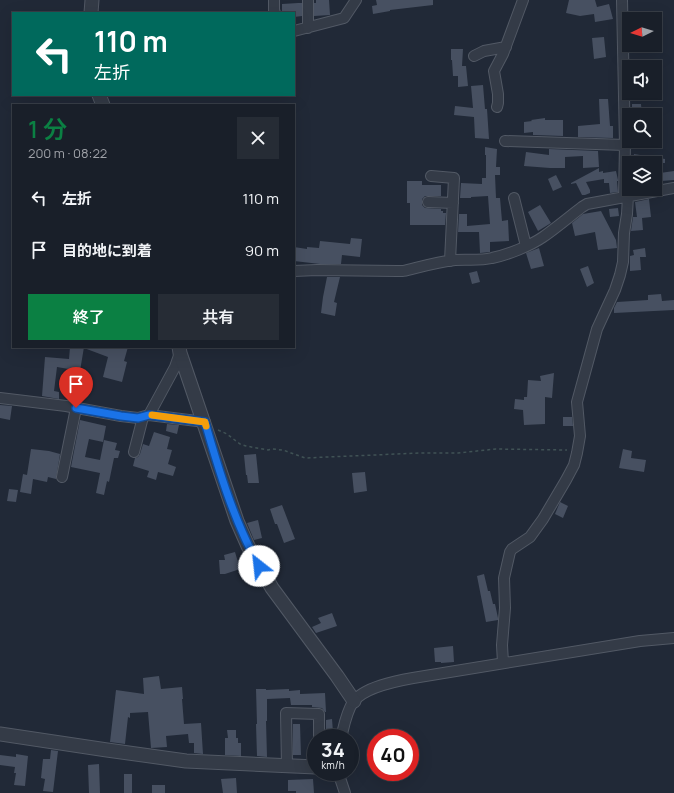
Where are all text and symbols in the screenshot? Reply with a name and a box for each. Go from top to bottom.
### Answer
north arrow [622,12,662,52]
map controls [622,12,662,196]
text: 110 m [94,22,168,60]
icon: left [28,28,80,80]
text: 左折 [94,60,130,84]
button: sound [622,60,662,100]
button: search [622,108,662,148]
text: 1 分 [28,112,67,145]
button: close [237,117,279,159]
text: 200 m · 08:22 [28,144,107,162]
button: layers [622,156,662,196]
icon: left [28,187,50,209]
text: 左折 [62,188,92,209]
text: 110 m [242,188,279,209]
icon: arrive [28,239,50,261]
text: 目的地に到着 [62,240,152,261]
text: 90 m [245,240,279,261]
button: 終了 [28,294,150,340]
button: 共有 [158,294,279,340]
pin [59,367,93,408]
icon: arrive [65,373,87,395]
position arrow [238,545,280,587]
speed limit sign: 40 [367,729,419,781]
text: 34 [321,736,345,763]
text: km/h [321,758,345,772]

